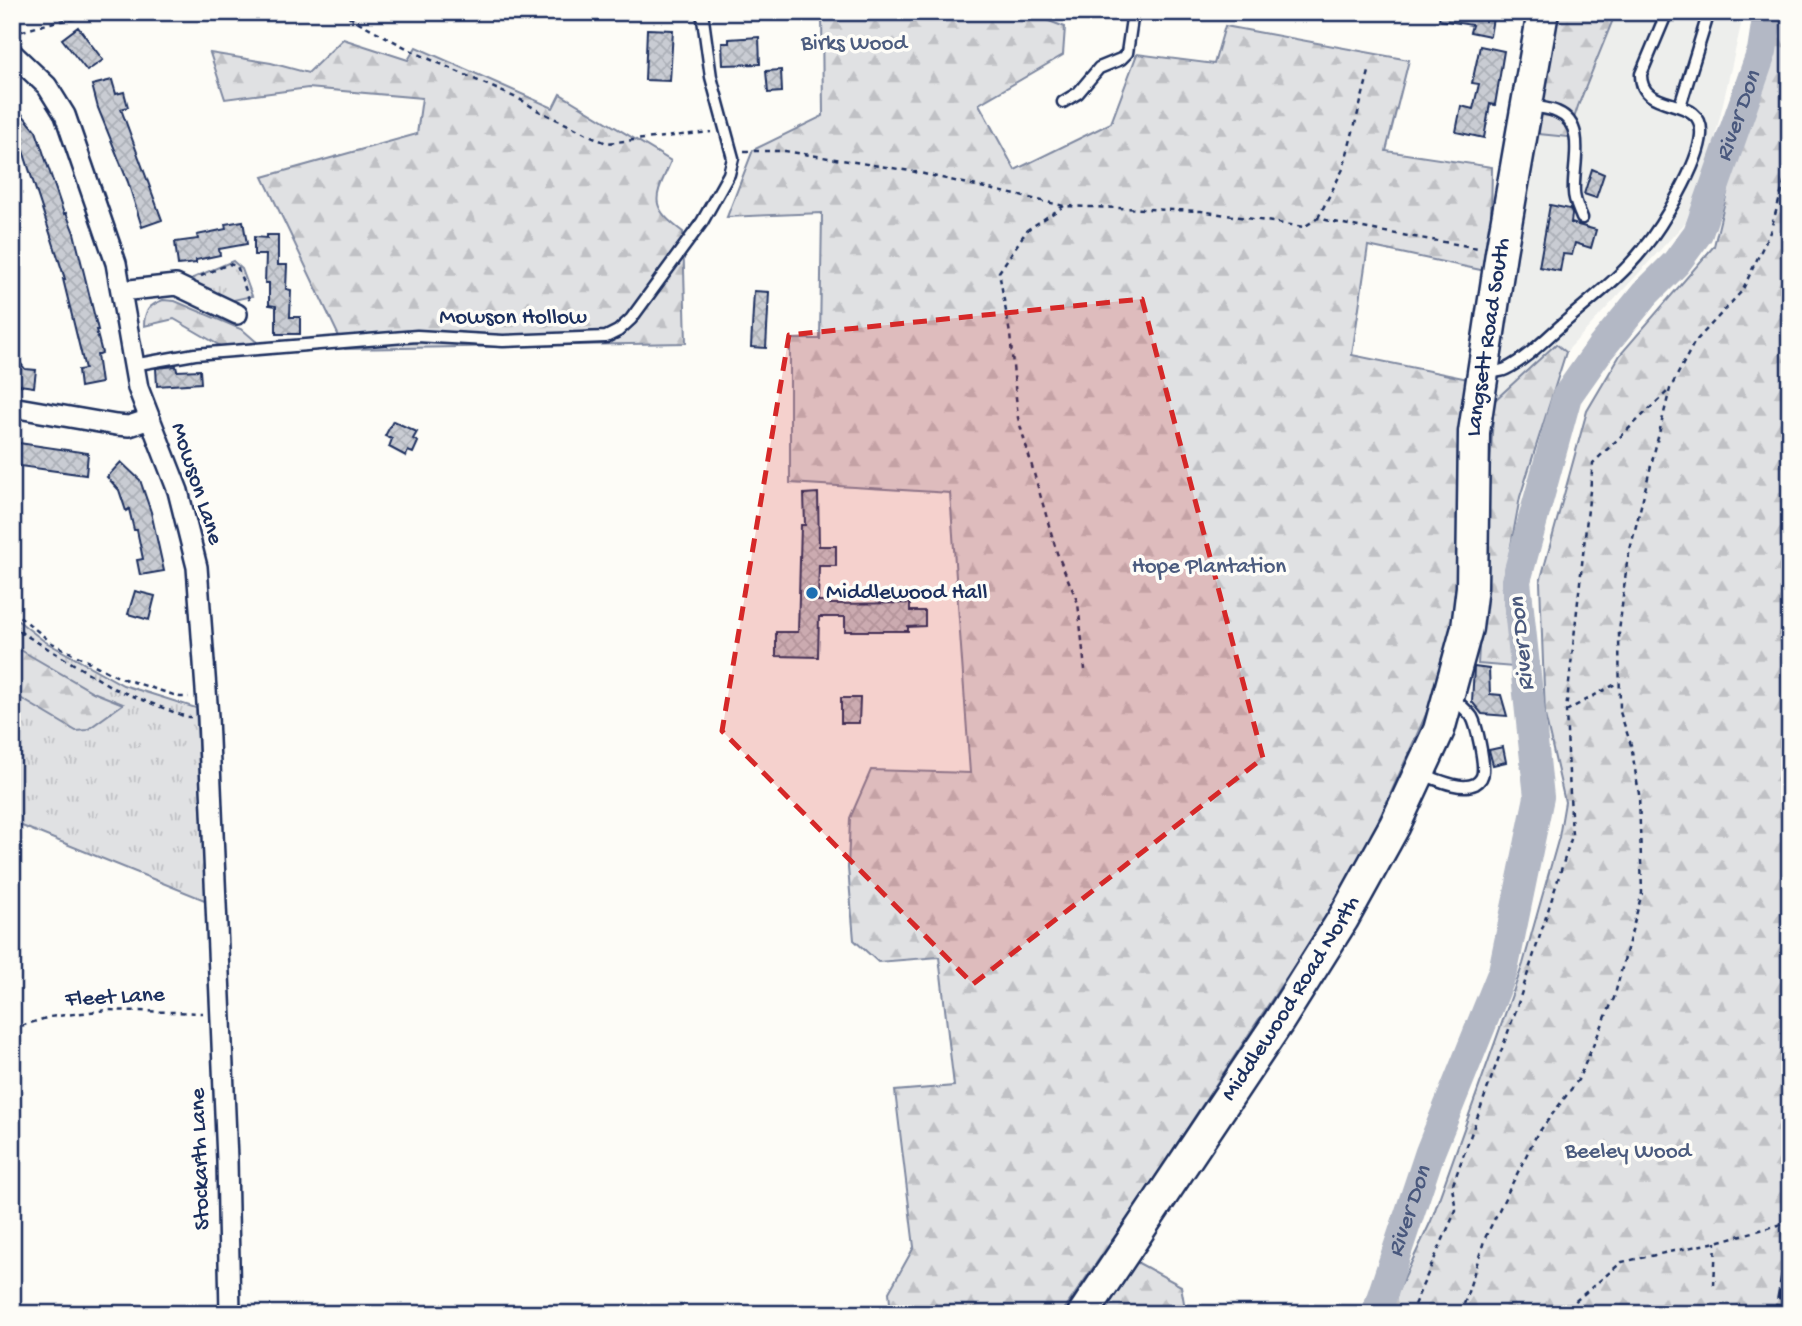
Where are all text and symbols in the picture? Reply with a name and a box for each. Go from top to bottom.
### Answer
park label: Birks Wood [800,31,908,58]
water label: River Don [1710,66,1769,166]
street label: Langsett Road South [1460,236,1517,437]
street label: Mowson Hollow [439,305,587,332]
street label: Mowson Lane [164,420,229,549]
park label: Hope Plantation [1132,554,1286,581]
place label: Middlewood Hall [826,580,987,607]
marker: Middlewood Hall [804,585,820,601]
water label: River Don [1504,595,1542,692]
street label: Middlewood Road North [1216,891,1367,1106]
street label: Fleet Lane [64,982,166,1014]
street label: Stockarth Lane [185,1086,217,1231]
park label: Beeley Wood [1564,1139,1693,1166]
water label: River Don [1381,1162,1439,1261]

